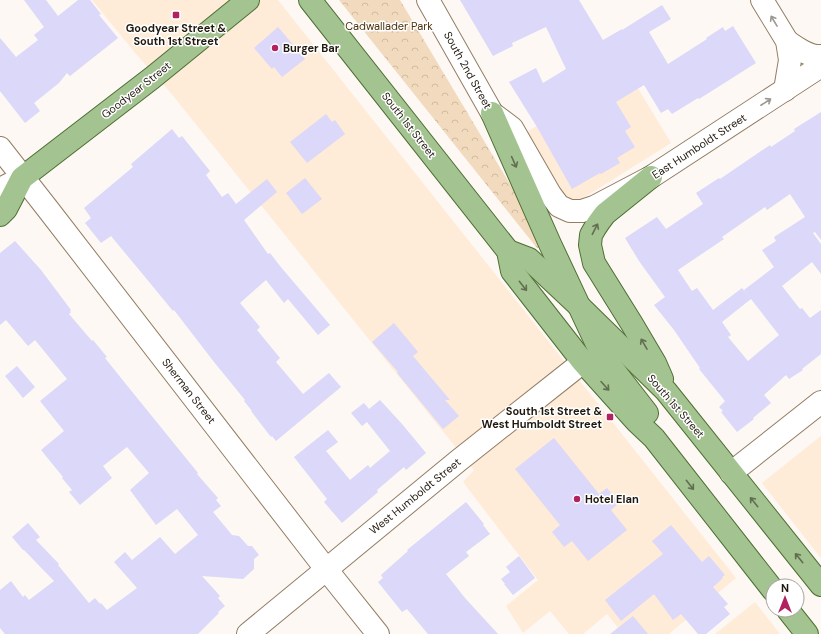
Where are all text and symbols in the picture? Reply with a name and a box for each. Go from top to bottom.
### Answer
marker: Goodyear Street & South 1st Street [171,10,181,20]
one-way arrow [770,15,778,27]
park label: Cadwallader Park [345,19,433,33]
place label: Goodyear Street & South 1st Street [126,21,227,48]
street label: South 2nd Street [441,29,495,111]
place label: Burger Bar [283,41,340,55]
marker: Burger Bar [270,43,280,53]
street label: Goodyear Street [98,59,174,121]
street label: South 1st Street [379,89,439,161]
one-way arrow [760,98,771,106]
street label: East Humboldt Street [649,110,749,182]
one-way arrow [510,156,518,168]
one-way arrow [591,223,599,235]
one-way arrow [519,280,528,291]
one-way arrow [639,338,647,350]
street label: Sherman Street [159,355,219,427]
street label: South 1st Street [645,371,707,441]
one-way arrow [601,381,610,392]
place label: South 1st Street & West Humboldt Street [482,404,602,431]
marker: South 1st Street & West Humboldt Street [605,412,615,422]
street label: West Humboldt Street [366,455,464,537]
one-way arrow [686,479,694,490]
place label: Hotel Elan [585,492,639,506]
marker: Hotel Elan [572,494,582,504]
one-way arrow [750,496,759,507]
one-way arrow [795,552,804,563]
north arrow [765,578,805,618]
text: N [781,581,789,595]

